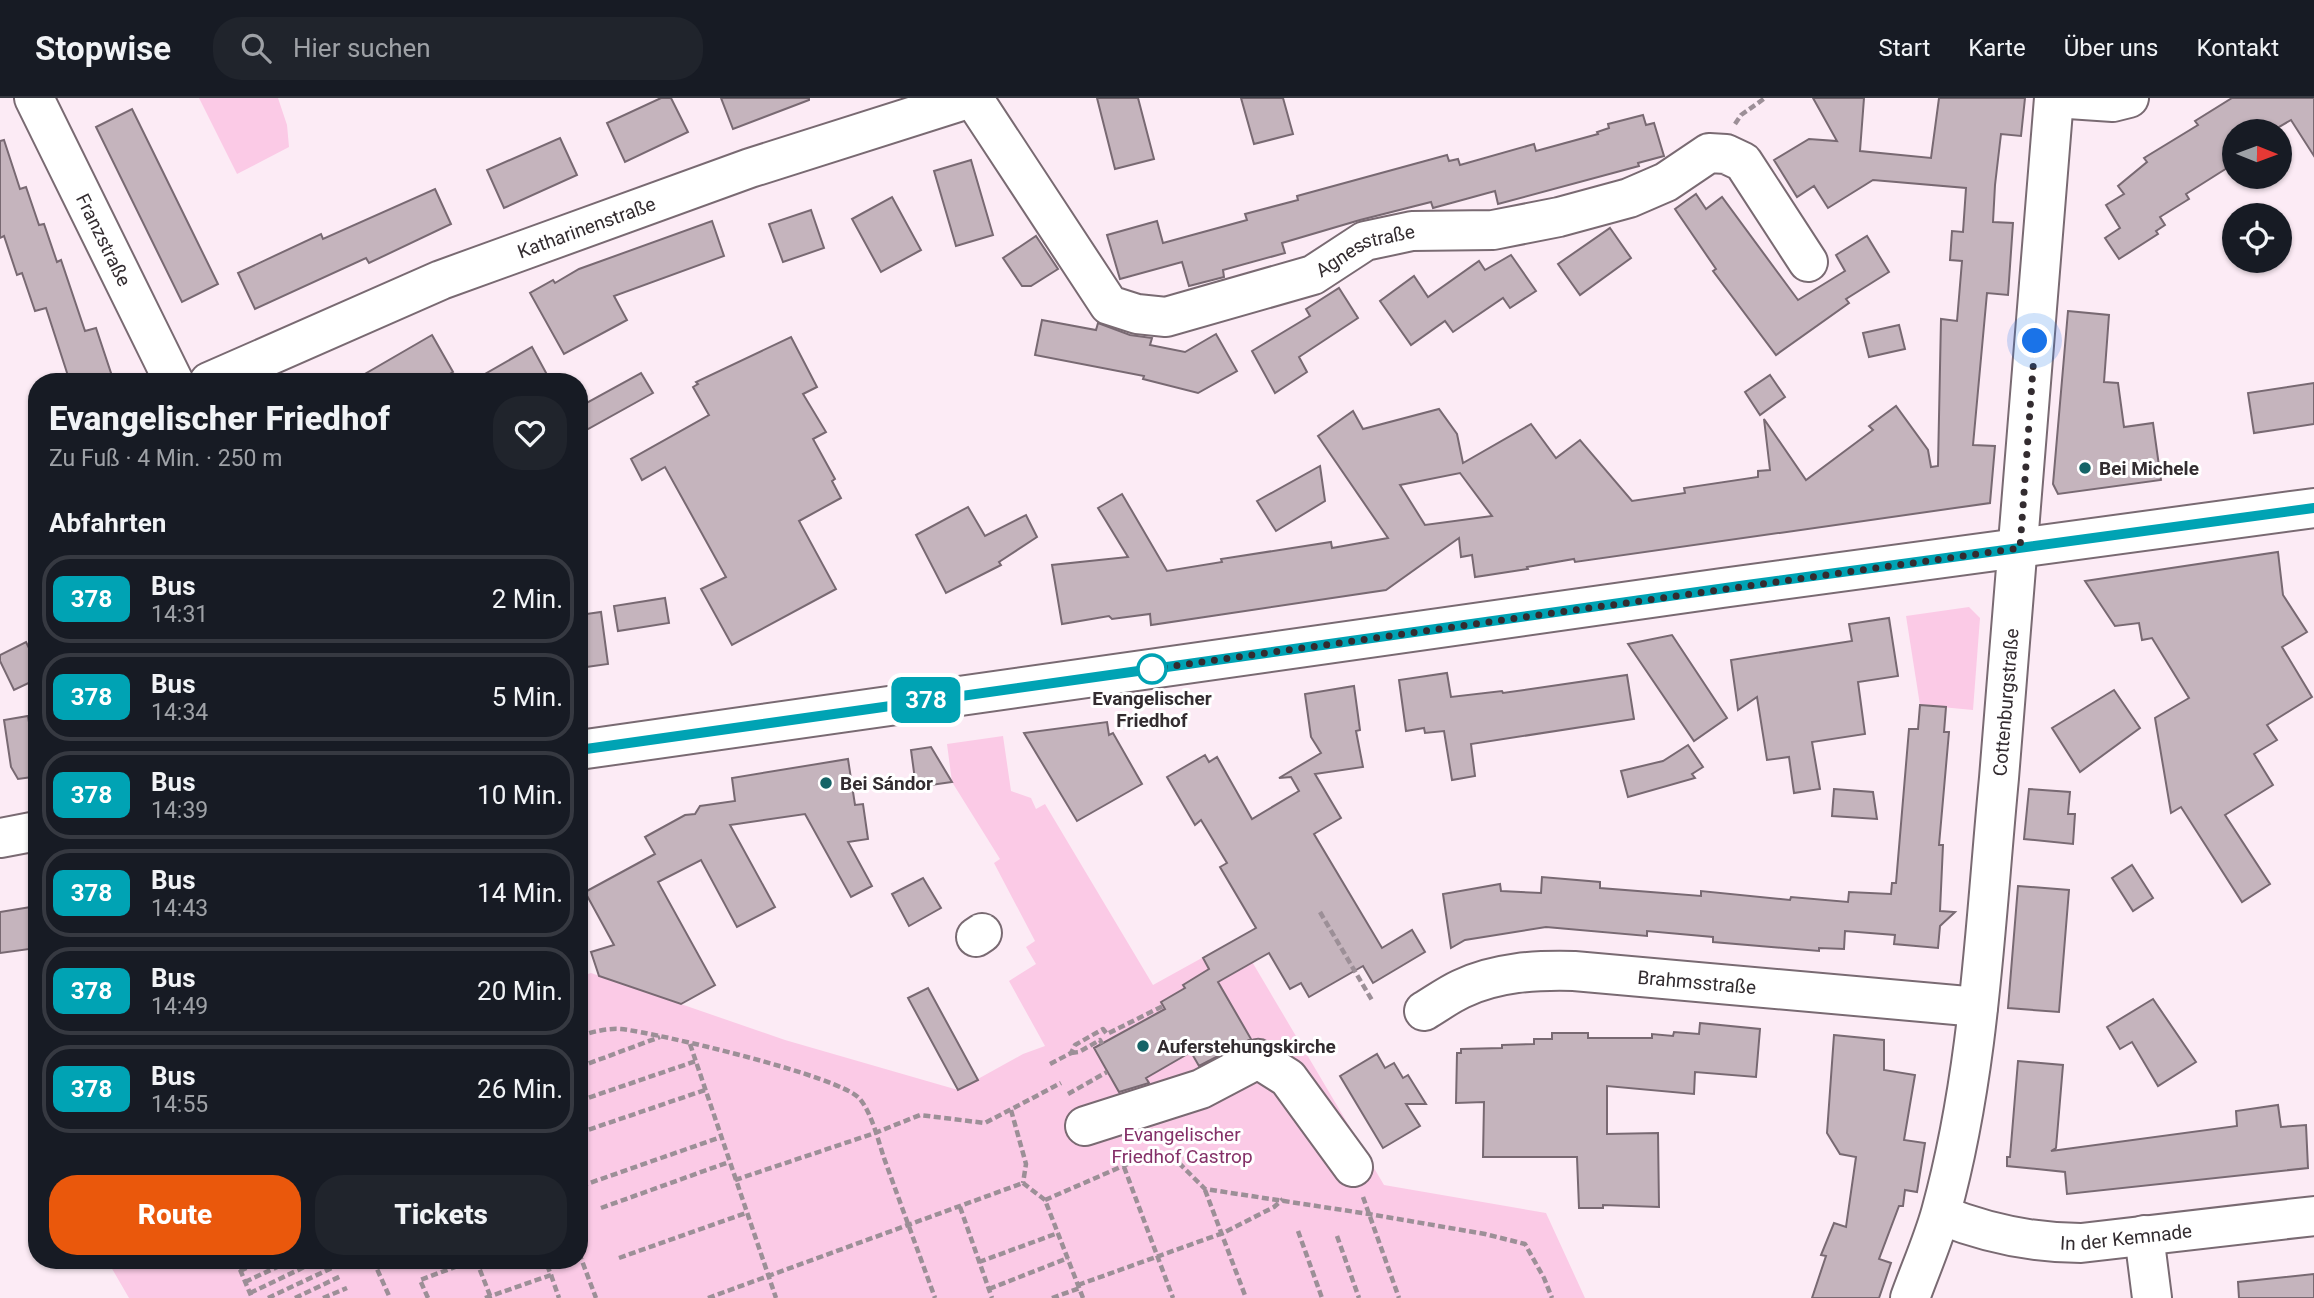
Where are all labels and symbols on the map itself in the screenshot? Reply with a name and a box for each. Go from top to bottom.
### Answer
north arrow [2222,119,2292,189]
street label: Franzstraße [71,190,136,290]
street label: Katharinenstraße [514,192,659,263]
street label: Agnesstraße [1311,219,1417,282]
your location [2017,323,2052,358]
place label: Bei Michele [2099,457,2199,480]
marker: Bei Michele [2077,460,2093,476]
street label: Cottenburgstraße [1988,627,2023,777]
marker: Evangelischer Friedhof [1137,654,1167,684]
line badge: 378 [886,677,966,723]
place label: Evangelischer Friedhof [1092,687,1212,732]
place label: Bei Sándor [840,772,933,795]
marker: Bei Sándor [818,775,834,791]
street label: Brahmsstraße [1637,965,1757,999]
place label: Auferstehungskirche [1157,1035,1336,1058]
marker: Auferstehungskirche [1135,1038,1151,1054]
park label: Evangelischer Friedhof Castrop [1111,1123,1253,1168]
street label: In der Kemnade [2060,1219,2193,1255]

